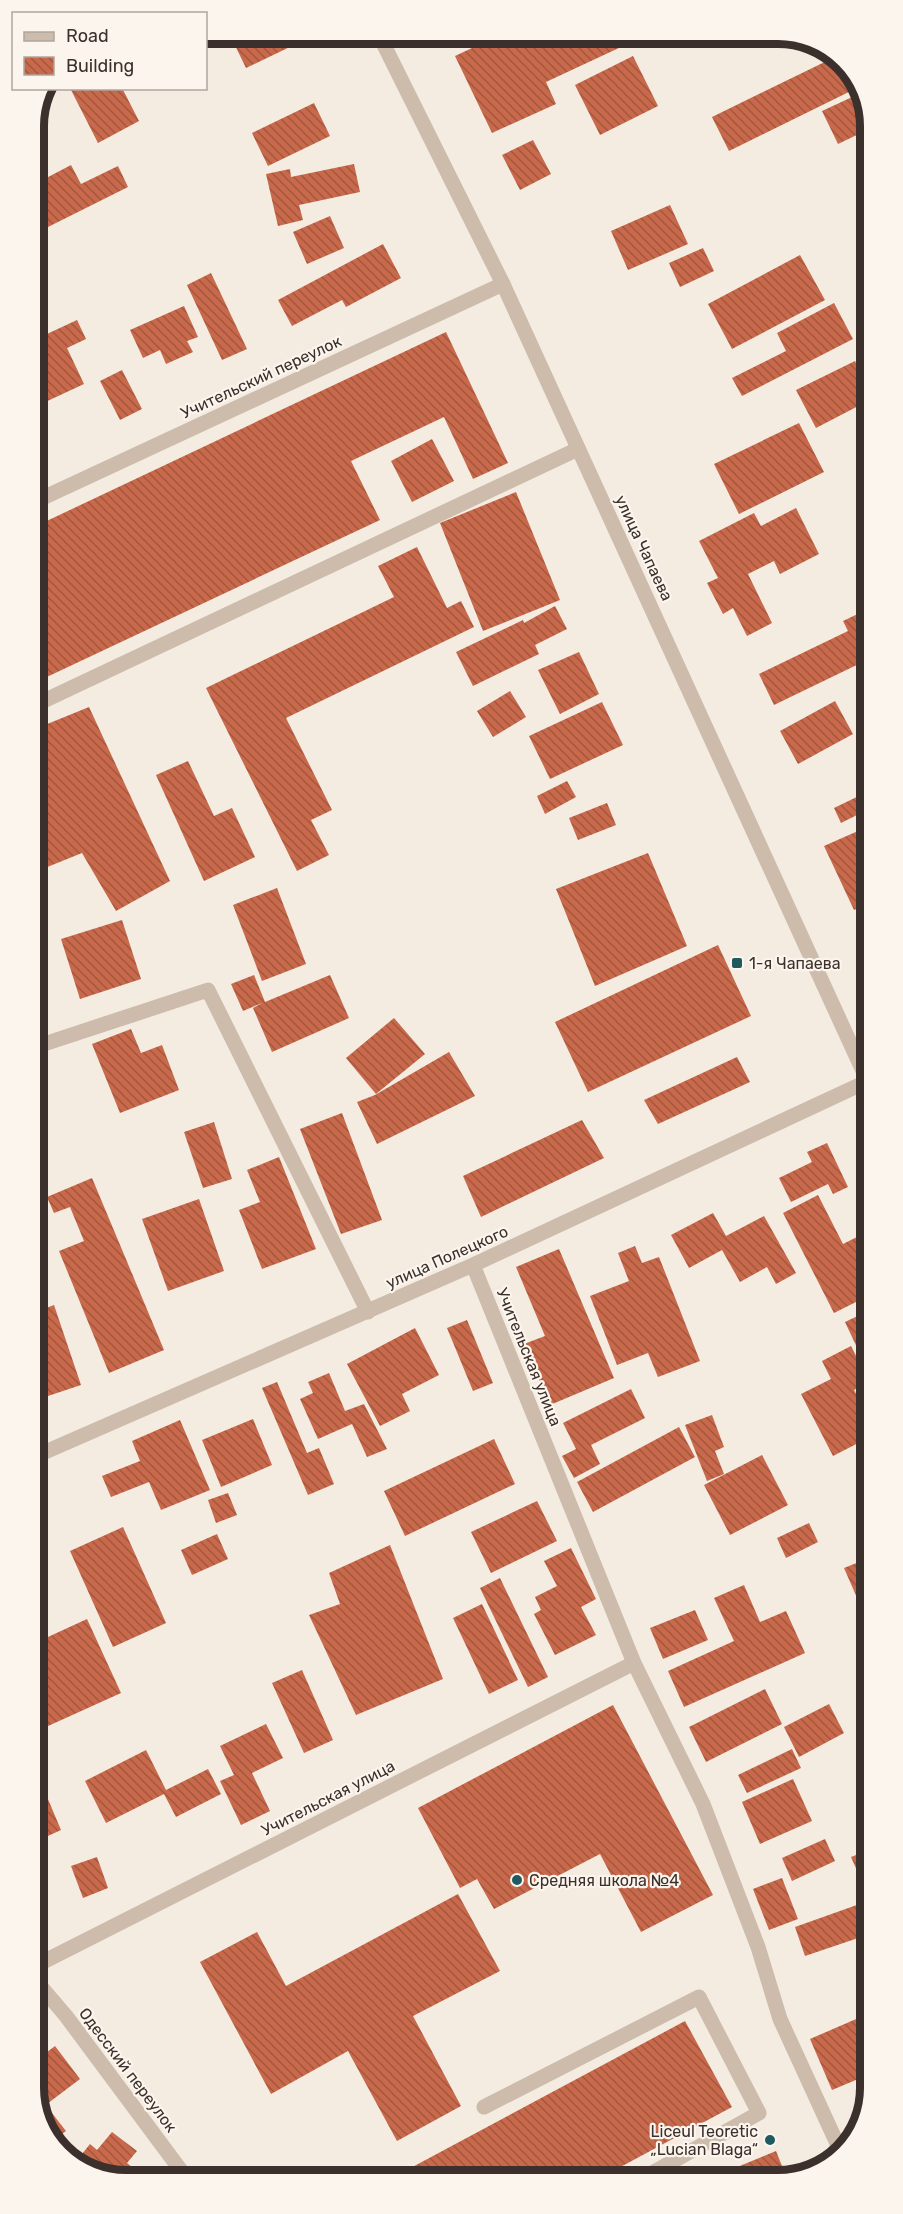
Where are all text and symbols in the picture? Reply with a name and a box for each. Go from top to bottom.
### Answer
legend [12,12,207,90]
text: Road [66,25,109,47]
text: Building [66,55,134,77]
street label: Учительский переулок [178,331,345,423]
street label: улица Чапаева [611,492,677,604]
place label: 1-я Чапаева [749,954,841,973]
marker: 1-я Чапаева [730,956,744,970]
street label: улица Полецкого [383,1222,511,1292]
street label: Учительская улица [493,1285,565,1429]
street label: Учительская улица [258,1756,398,1840]
place label: Средняя школа №4 [529,1871,679,1890]
marker: Средняя школа №4 [510,1873,524,1887]
street label: Одесский переулок [75,2004,181,2136]
place label: Liceul Teoretic „Lucian Blaga“ [650,2122,758,2159]
marker: Liceul Teoretic „Lucian Blaga“ [763,2133,777,2147]

